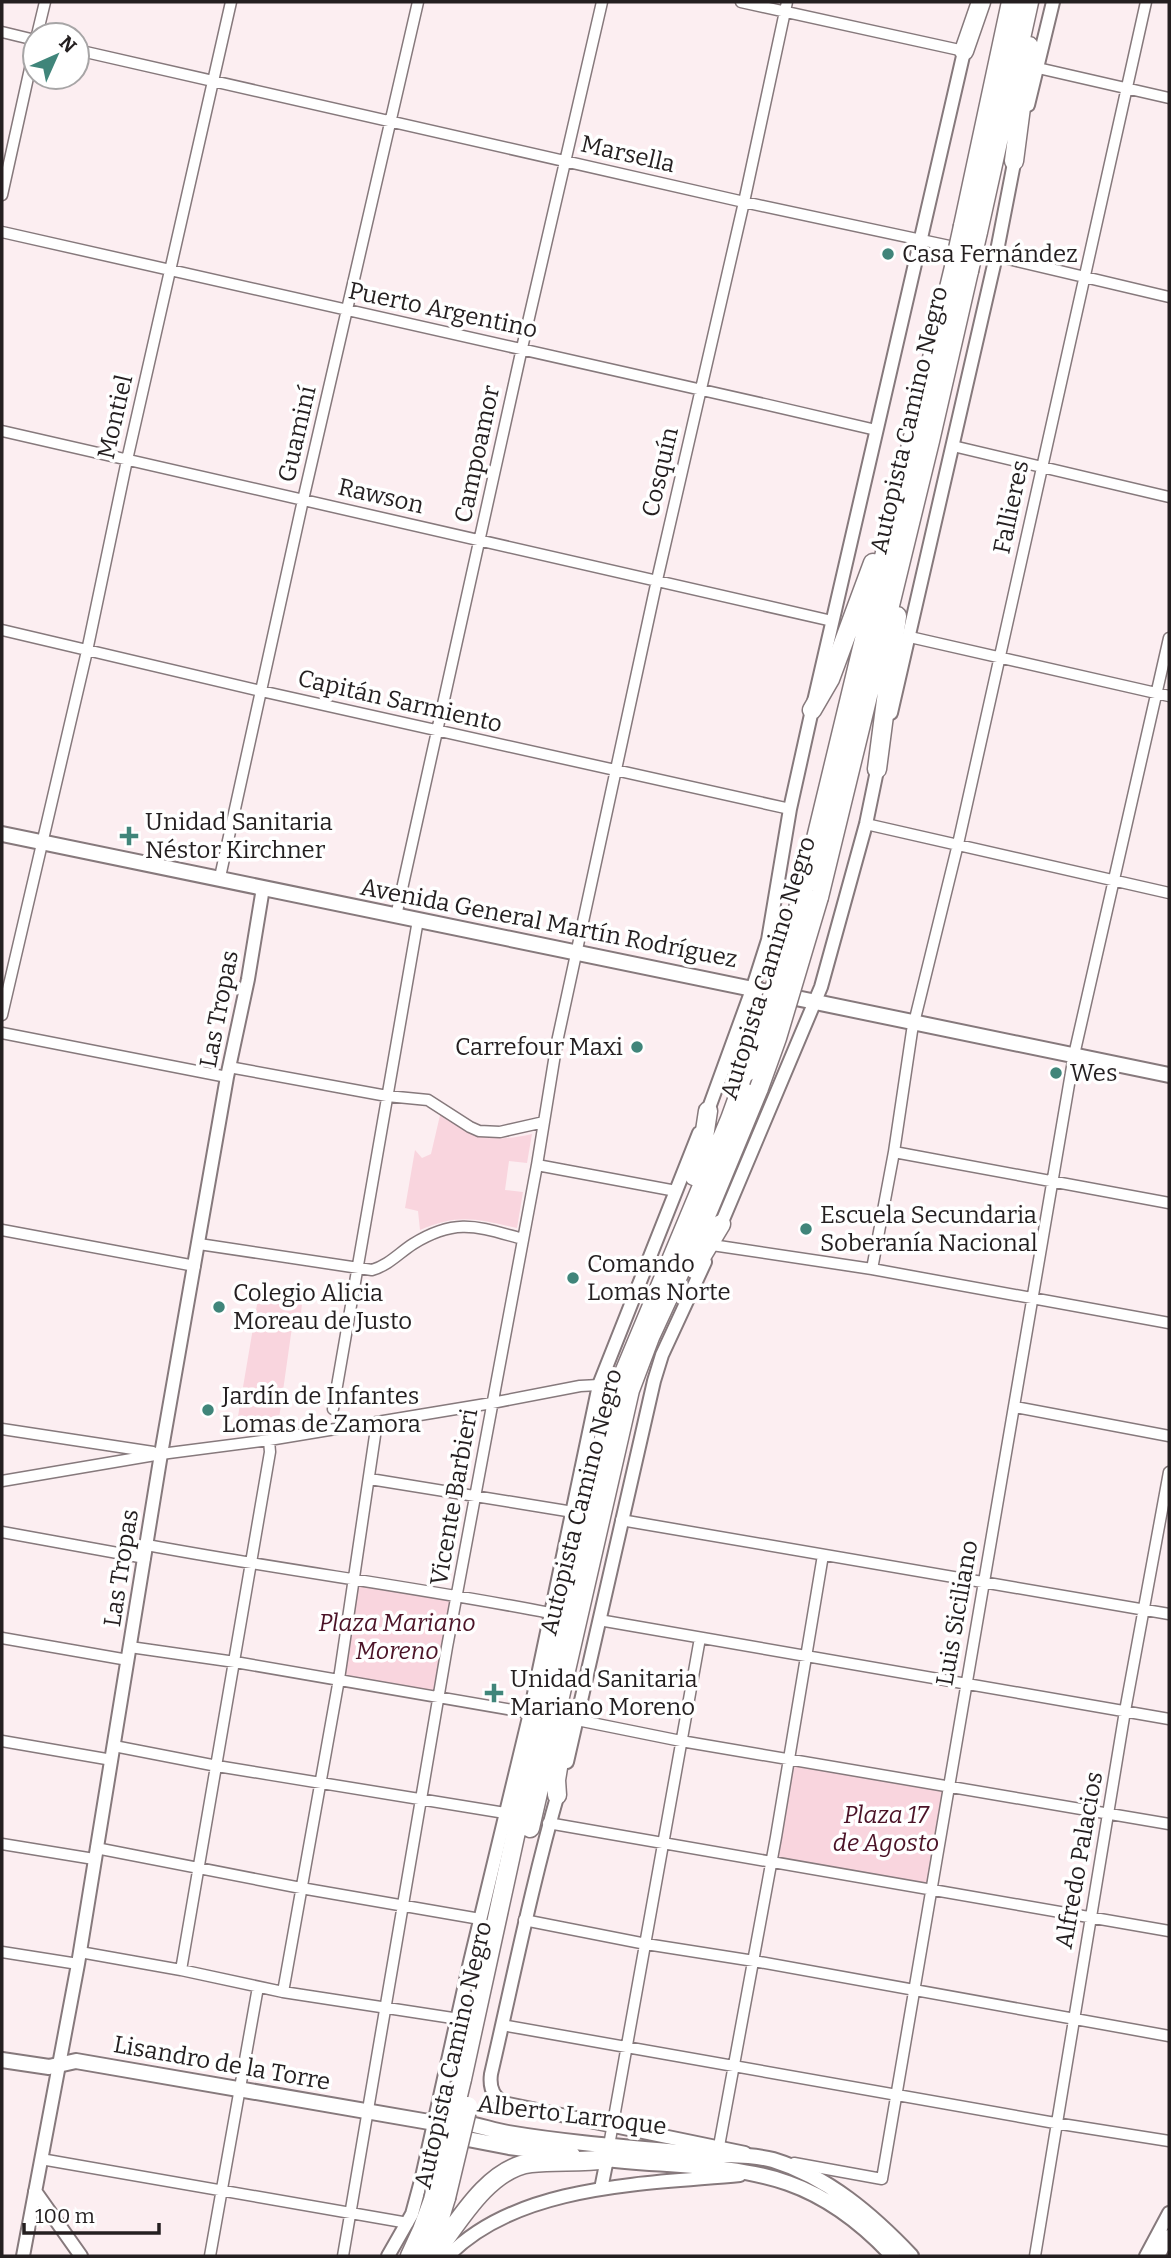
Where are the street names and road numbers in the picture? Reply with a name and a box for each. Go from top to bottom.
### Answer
street label: Marsella [578,130,678,178]
street label: Puerto Argentino [346,276,540,344]
street label: Autopista Camino Negro [865,284,953,556]
street label: Montiel [92,372,138,462]
street label: Campoamor [449,382,505,525]
street label: Guaminí [272,383,322,485]
street label: Cosquín [636,424,684,520]
street label: Fallieres [987,458,1035,556]
street label: Rawson [335,473,427,519]
street label: Capitán Sarmiento [295,664,505,738]
street label: Autopista Camino Negro [715,833,821,1103]
street label: Avenida General Martín Rodríguez [358,873,740,973]
street label: Las Tropas [194,948,244,1070]
street label: Autopista Camino Negro [534,1366,628,1638]
street label: Vicente Barbieri [425,1406,483,1588]
street label: Las Tropas [98,1507,144,1629]
street label: Luis Siciliano [930,1538,984,1688]
street label: Alfredo Palacios [1050,1769,1108,1951]
street label: Autopista Camino Negro [409,1919,497,2191]
street label: Lisandro de la Torre [111,2030,333,2096]
street label: Alberto Larroque [476,2090,668,2140]

